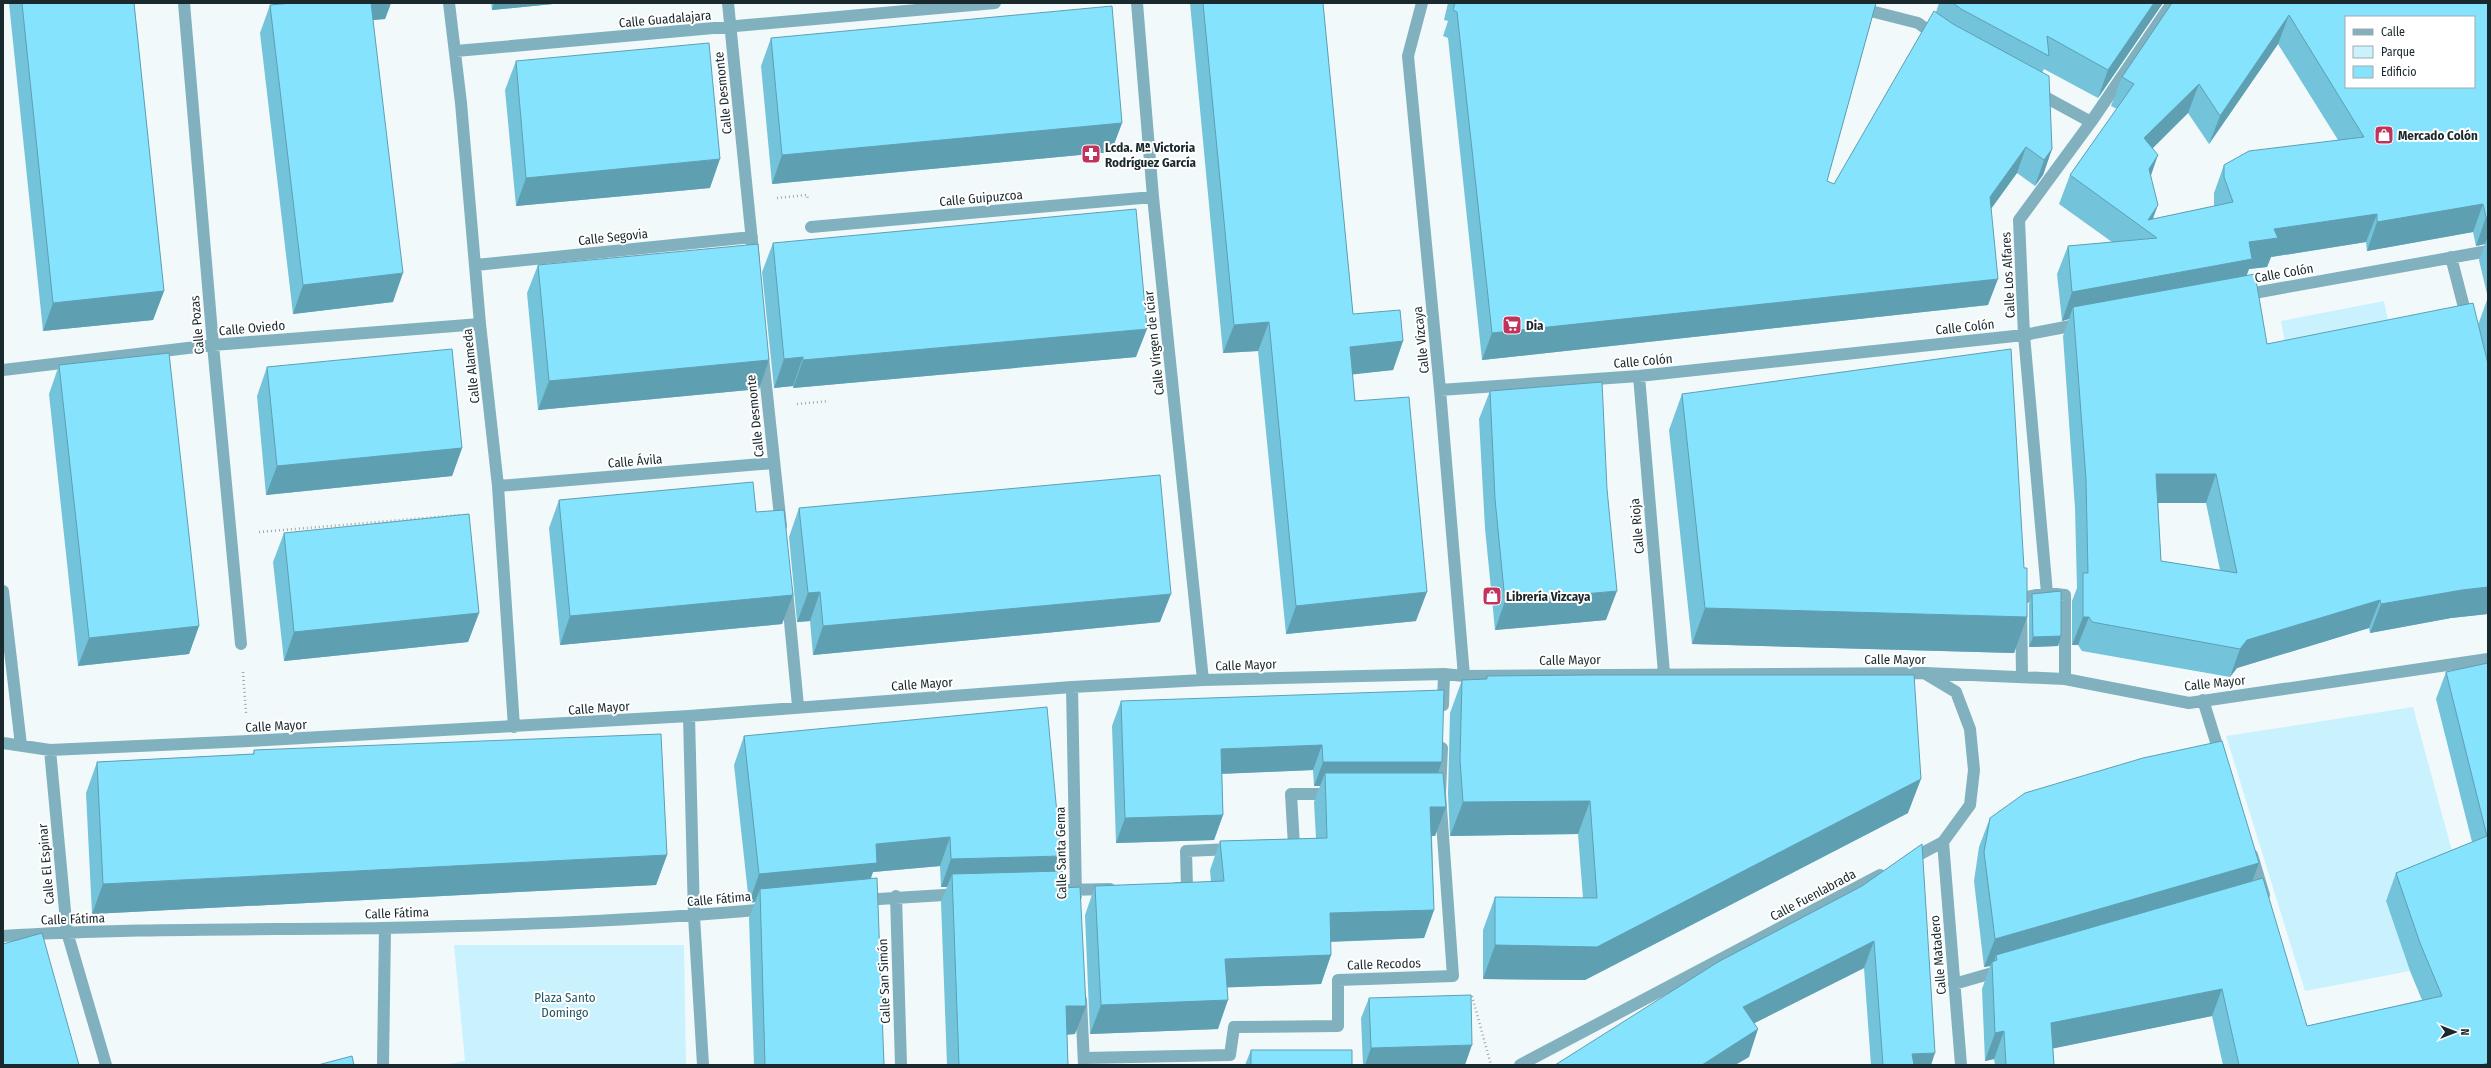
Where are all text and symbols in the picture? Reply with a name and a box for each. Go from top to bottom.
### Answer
street label: Calle Guadalajara [618,7,712,31]
legend [2345,16,2475,88]
text: Calle [2381,25,2405,39]
text: Parque [2381,45,2415,59]
street label: Calle Desmonte [711,51,735,135]
text: Edificio [2381,65,2417,79]
shop icon: Mercado Colón [2373,124,2395,146]
place label: Mercado Colón [2398,128,2478,143]
place label: Lcda. Mª Victoria Rodríguez García [1105,140,1197,170]
pharmacy icon: Lcda. Mª Victoria Rodríguez García [1080,143,1102,165]
street label: Calle Guipuzcoa [939,187,1023,209]
street label: Calle Segovia [577,226,649,248]
street label: Calle Los Alfares [1998,231,2018,319]
street label: Calle Colón [2254,260,2314,286]
street label: Calle Virgen de Icíar [1141,290,1167,396]
street label: Calle Pozas [187,295,207,355]
street label: Calle Vizcaya [1410,306,1432,374]
supermarket icon: Dia [1501,314,1523,336]
street label: Calle Colón [1935,316,1995,338]
street label: Calle Oviedo [218,318,286,338]
place label: Dia [1526,318,1544,333]
street label: Calle Alameda [460,328,482,404]
street label: Calle Colón [1613,351,1673,371]
street label: Calle Desmonte [743,374,767,458]
street label: Calle Ávila [607,451,663,471]
street label: Calle Rioja [1627,498,1647,554]
shop icon: Librería Vizcaya [1481,585,1503,607]
place label: Librería Vizcaya [1506,589,1591,604]
street label: Calle Mayor [1539,652,1601,668]
street label: Calle Mayor [1864,652,1926,667]
street label: Calle Mayor [1215,656,1277,674]
street label: Calle Mayor [2184,672,2247,694]
street label: Calle Mayor [891,674,954,694]
street label: Calle Mayor [568,698,631,718]
street label: Calle Mayor [245,717,308,735]
street label: Calle Santa Gema [1053,807,1069,899]
street label: Calle El Espinar [35,823,57,905]
street label: Calle Fuenlabrada [1768,866,1858,924]
street label: Calle Fátima [686,889,752,909]
street label: Calle Fátima [365,904,429,922]
street label: Calle Fátima [41,910,105,928]
street label: Calle Matadero [1927,915,1949,995]
street label: Calle San Simón [875,938,893,1024]
street label: Calle Recodos [1347,955,1422,973]
park label: Plaza Santo Domingo [534,990,596,1020]
north arrow [2435,1012,2475,1052]
text: N [2458,1029,2471,1035]

